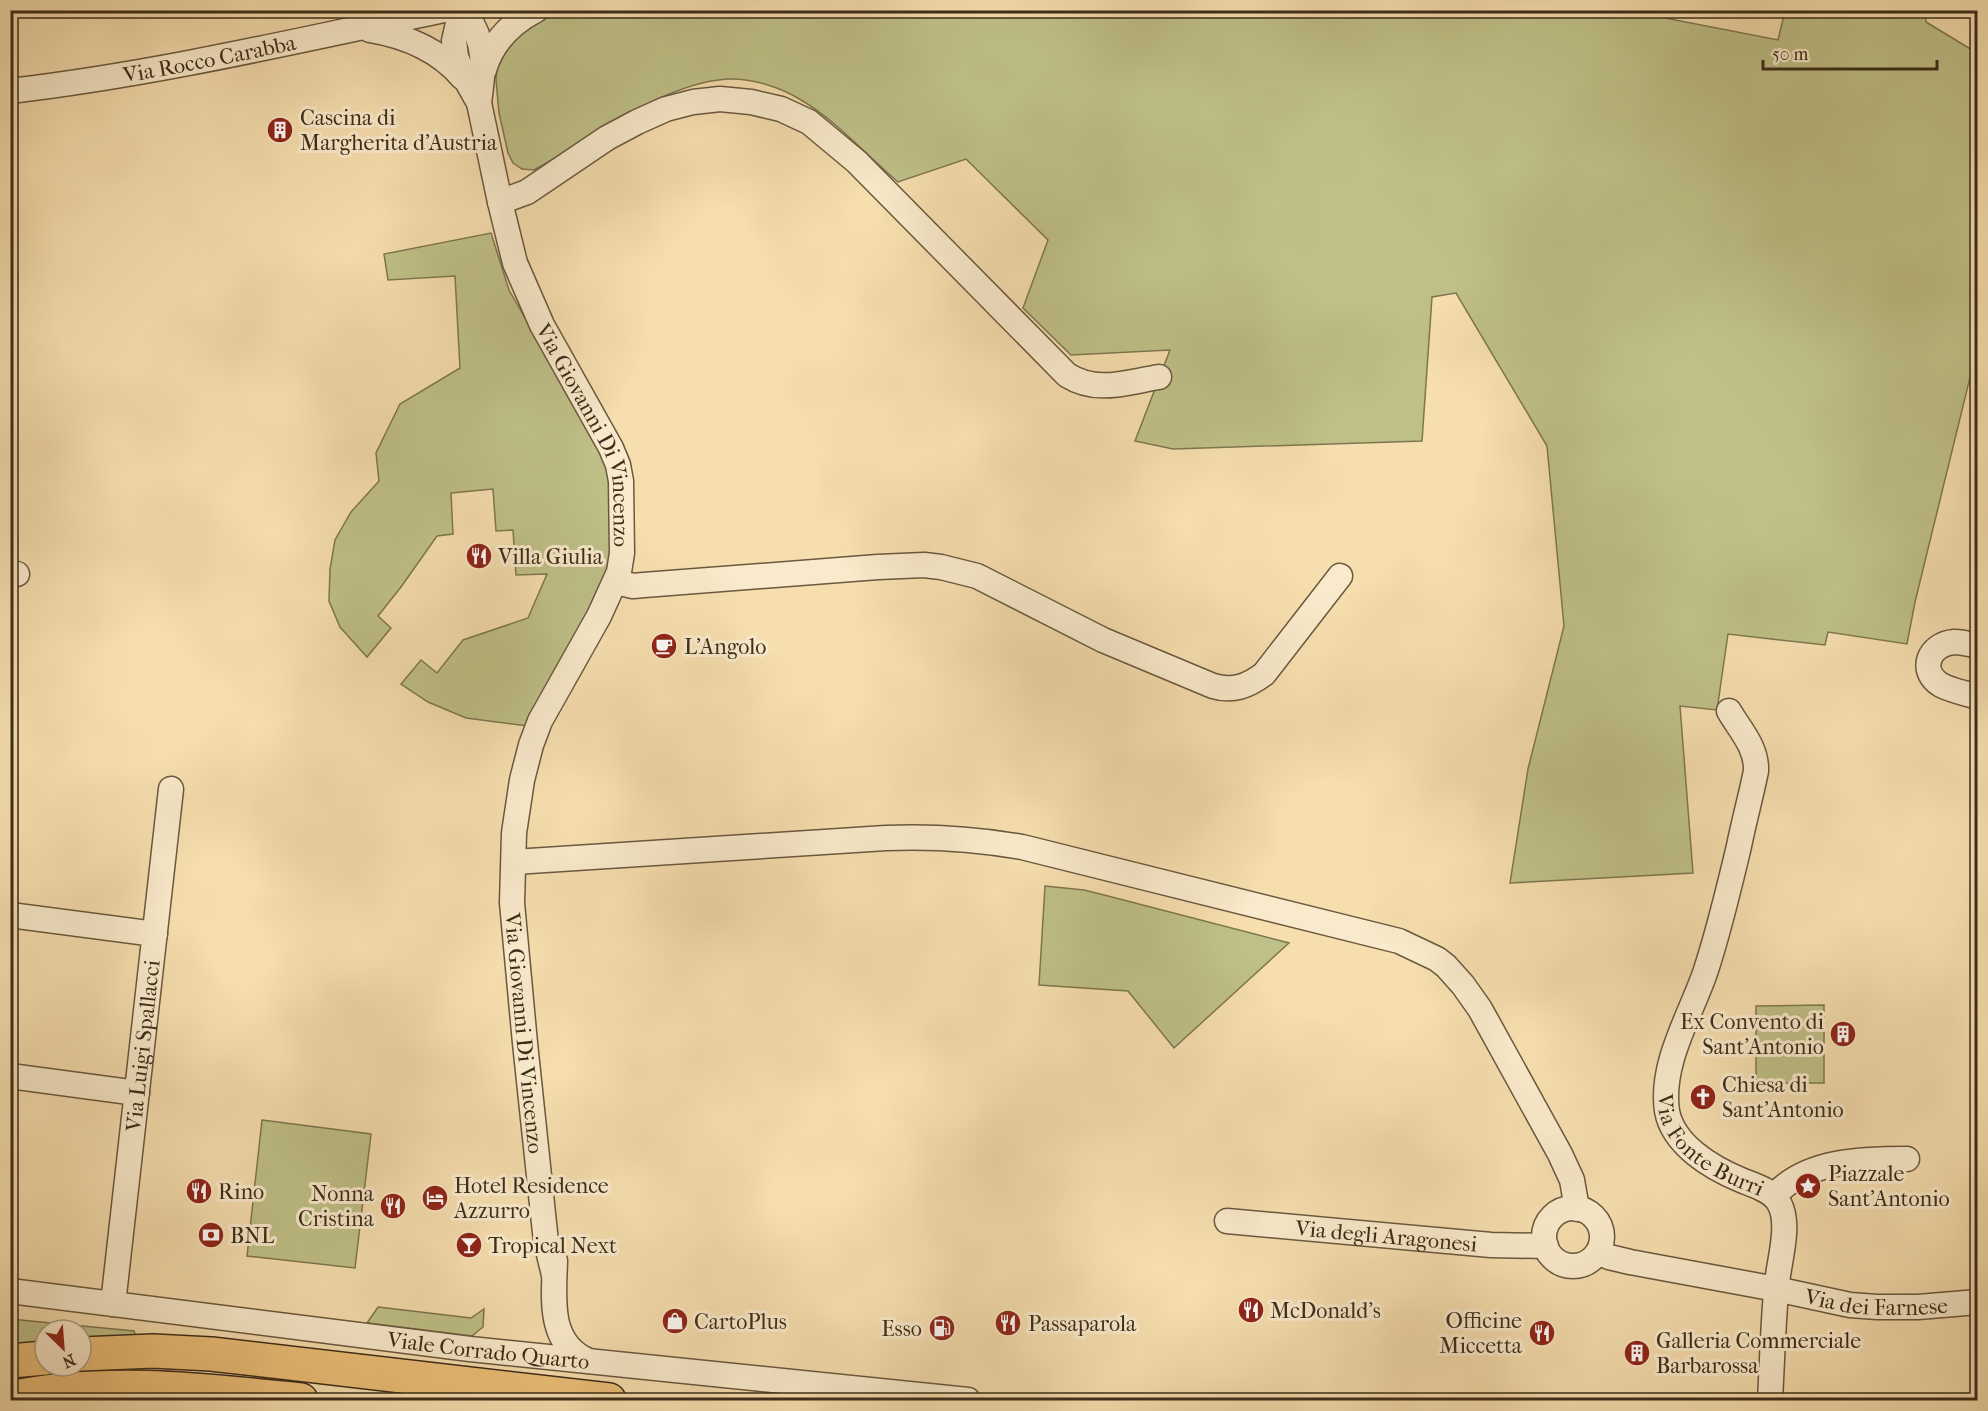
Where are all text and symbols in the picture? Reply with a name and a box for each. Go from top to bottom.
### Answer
street label: Via Rocco Carabba [120,30,299,89]
scale bar [1763,33,1937,71]
text: 50 m [1772,44,1809,65]
place label: Cascina di Margherita d'Austria [300,105,498,156]
building icon: Cascina di Margherita d'Austria [265,115,295,145]
street label: Via Giovanni Di Vincenzo [529,318,634,547]
restaurant icon: Villa Giulia [464,541,494,571]
place label: Villa Giulia [497,544,604,570]
cafe icon: L'Angolo [649,631,679,661]
place label: L'Angolo [684,634,766,660]
street label: Via Giovanni Di Vincenzo [499,911,549,1155]
street label: Via Luigi Spallacci [120,958,166,1134]
place label: Ex Convento di Sant'Antonio [1680,1009,1824,1060]
building icon: Ex Convento di Sant'Antonio [1828,1019,1858,1049]
place label: Chiesa di Sant'Antonio [1722,1072,1844,1123]
church icon: Chiesa di Sant'Antonio [1688,1082,1718,1112]
street label: Via Fonte Burri [1652,1092,1769,1202]
place label: Piazzale Sant'Antonio [1828,1161,1950,1212]
place icon: Piazzale Sant'Antonio [1793,1171,1823,1201]
place label: Hotel Residence Azzurro [453,1173,609,1224]
restaurant icon: Rino [184,1176,214,1206]
place label: Rino [218,1179,264,1205]
place label: Nonna Cristina [298,1181,375,1232]
hotel icon: Hotel Residence Azzurro [420,1183,450,1213]
restaurant icon: Nonna Cristina [378,1191,408,1221]
street label: Via degli Aragonesi [1293,1215,1479,1258]
bank icon: BNL [196,1220,226,1250]
place label: BNL [230,1223,275,1249]
bar icon: Tropical Next [454,1230,484,1260]
place label: Tropical Next [488,1233,617,1259]
street label: Via dei Farnese [1801,1283,1949,1321]
restaurant icon: McDonald's [1236,1295,1266,1325]
place label: McDonald's [1270,1298,1381,1324]
shop icon: CartoPlus [660,1306,690,1336]
restaurant icon: Passaparola [993,1308,1023,1338]
place label: Officine Miccetta [1439,1308,1523,1359]
place label: CartoPlus [694,1309,787,1335]
place label: Passaparola [1028,1311,1137,1337]
fuel station icon: Esso [927,1313,957,1343]
place label: Esso [881,1316,922,1342]
north arrow [33,1318,93,1378]
restaurant icon: Officine Miccetta [1527,1318,1557,1348]
street label: Viale Corrado Quarto [385,1327,591,1375]
place label: Galleria Commerciale Barbarossa [1656,1328,1861,1379]
building icon: Galleria Commerciale Barbarossa [1622,1338,1652,1368]
text: N [59,1350,79,1373]

